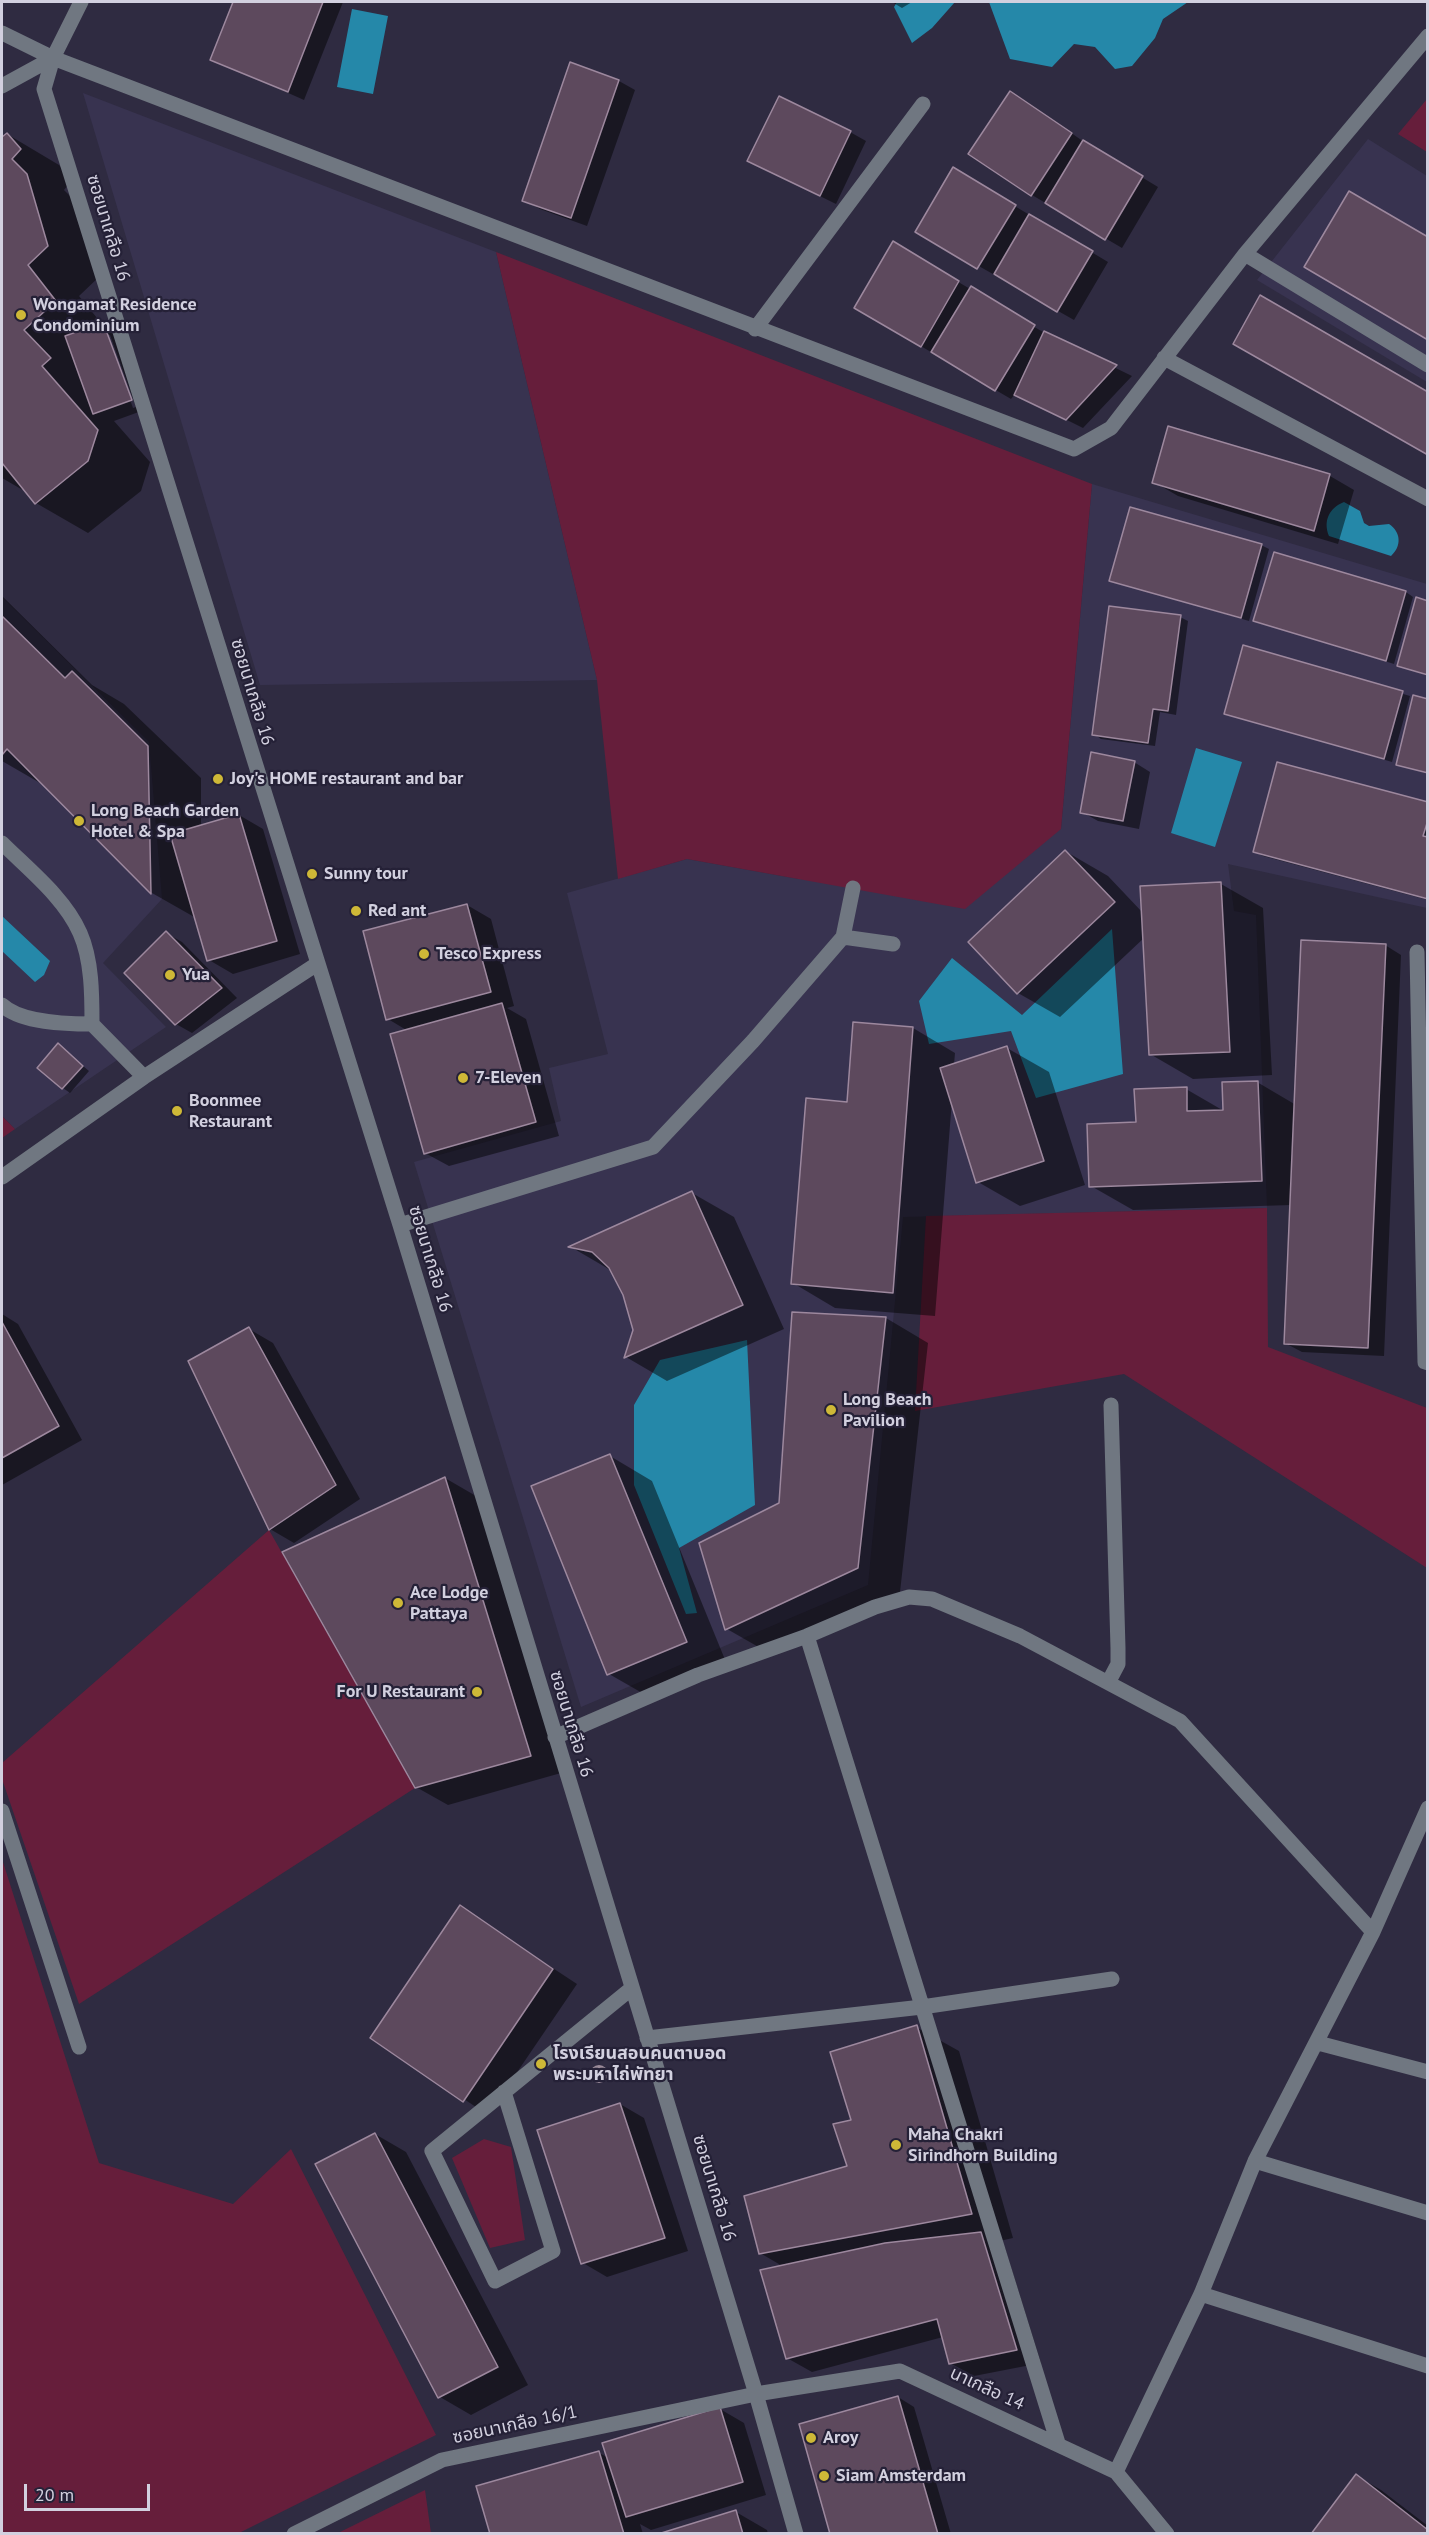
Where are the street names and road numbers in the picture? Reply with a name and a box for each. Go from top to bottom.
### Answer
street label: ซอยนาเกลือ 16 [82,172,134,284]
street label: ซอยนาเกลือ 16 [226,636,278,748]
street label: ซอยนาเกลือ 16 [404,1203,456,1315]
street label: ซอยนาเกลือ 16 [545,1668,597,1780]
street label: ซอยนาเกลือ 16 [688,2132,740,2244]
street label: นาเกลือ 14 [946,2362,1028,2416]
street label: ซอยนาเกลือ 16/1 [451,2401,579,2449]

